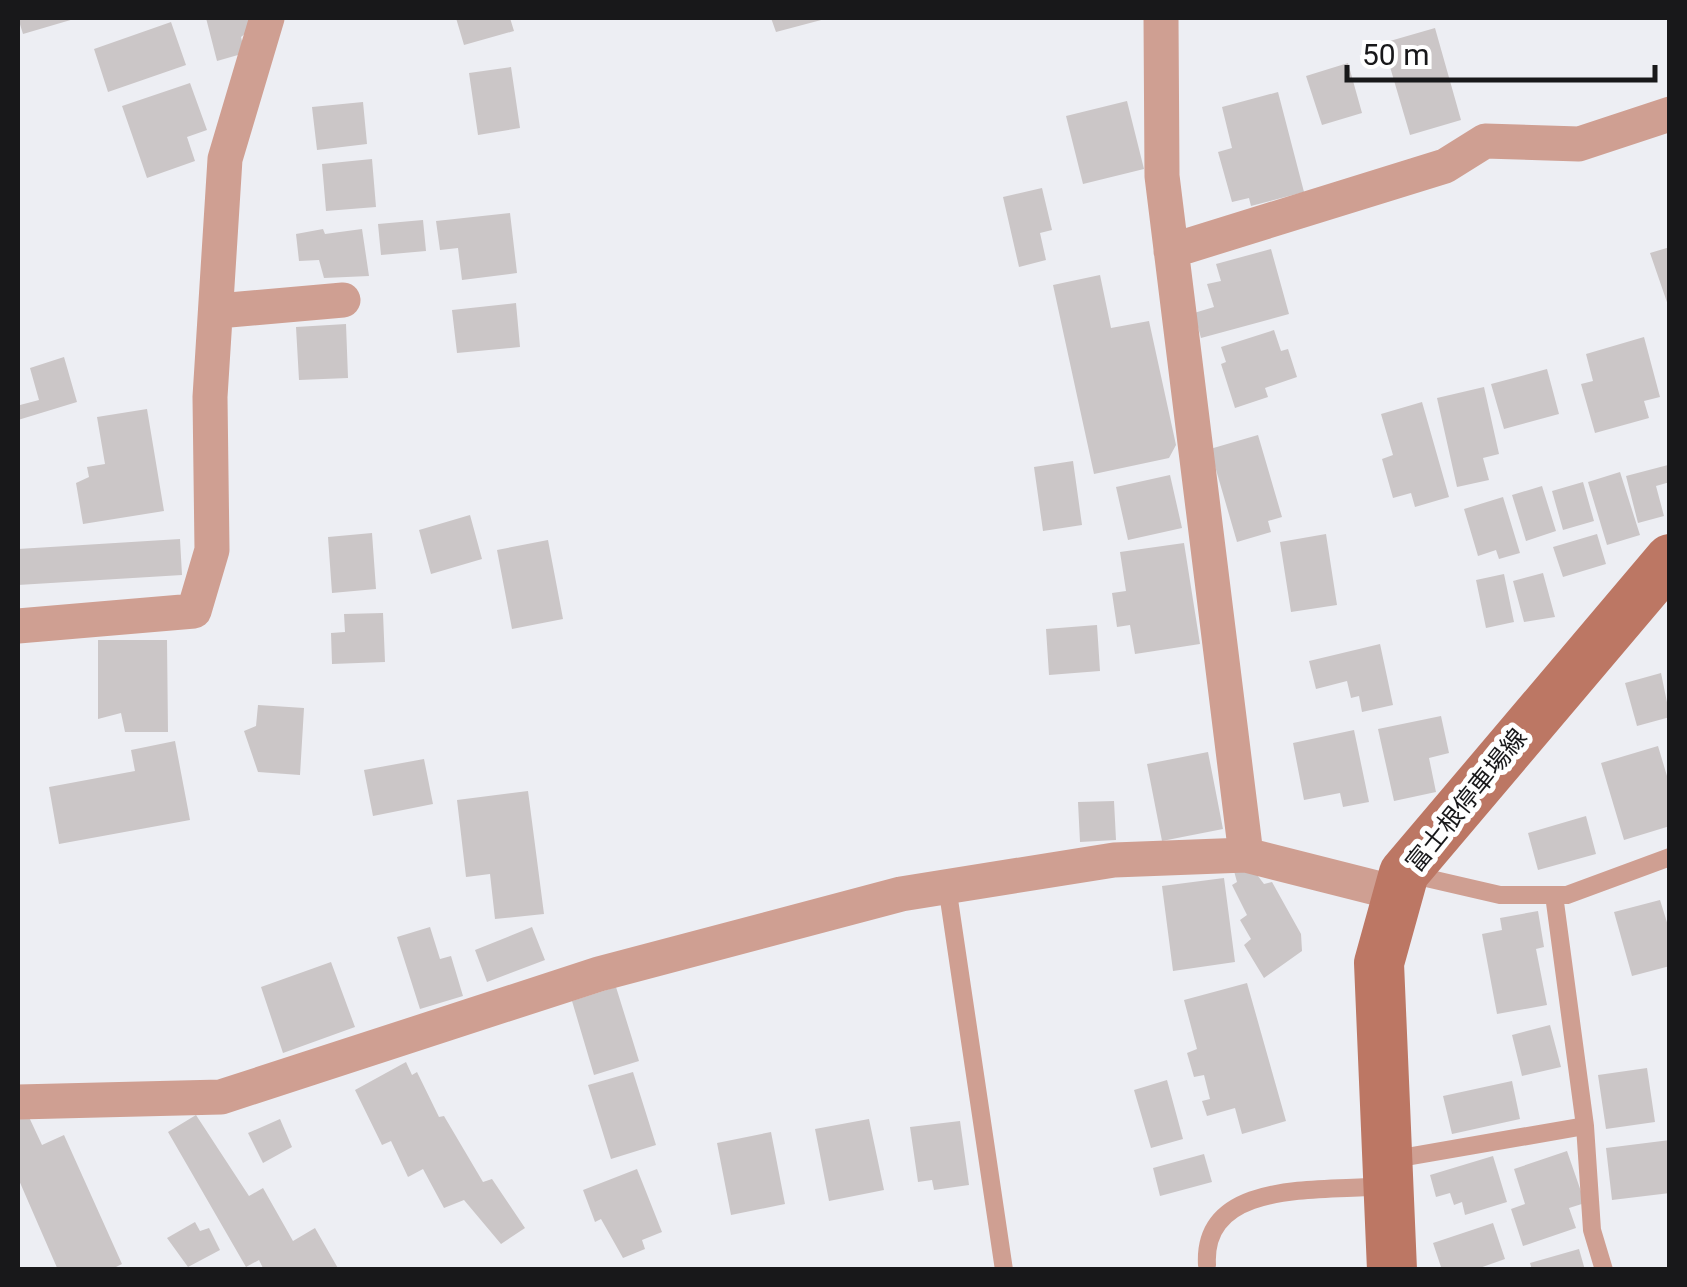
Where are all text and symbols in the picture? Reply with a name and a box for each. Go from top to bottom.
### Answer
scale bar [1347,20,1654,82]
text: 50 m [1362,37,1429,72]
street label: 富士根停車場線 [1400,723,1533,877]

